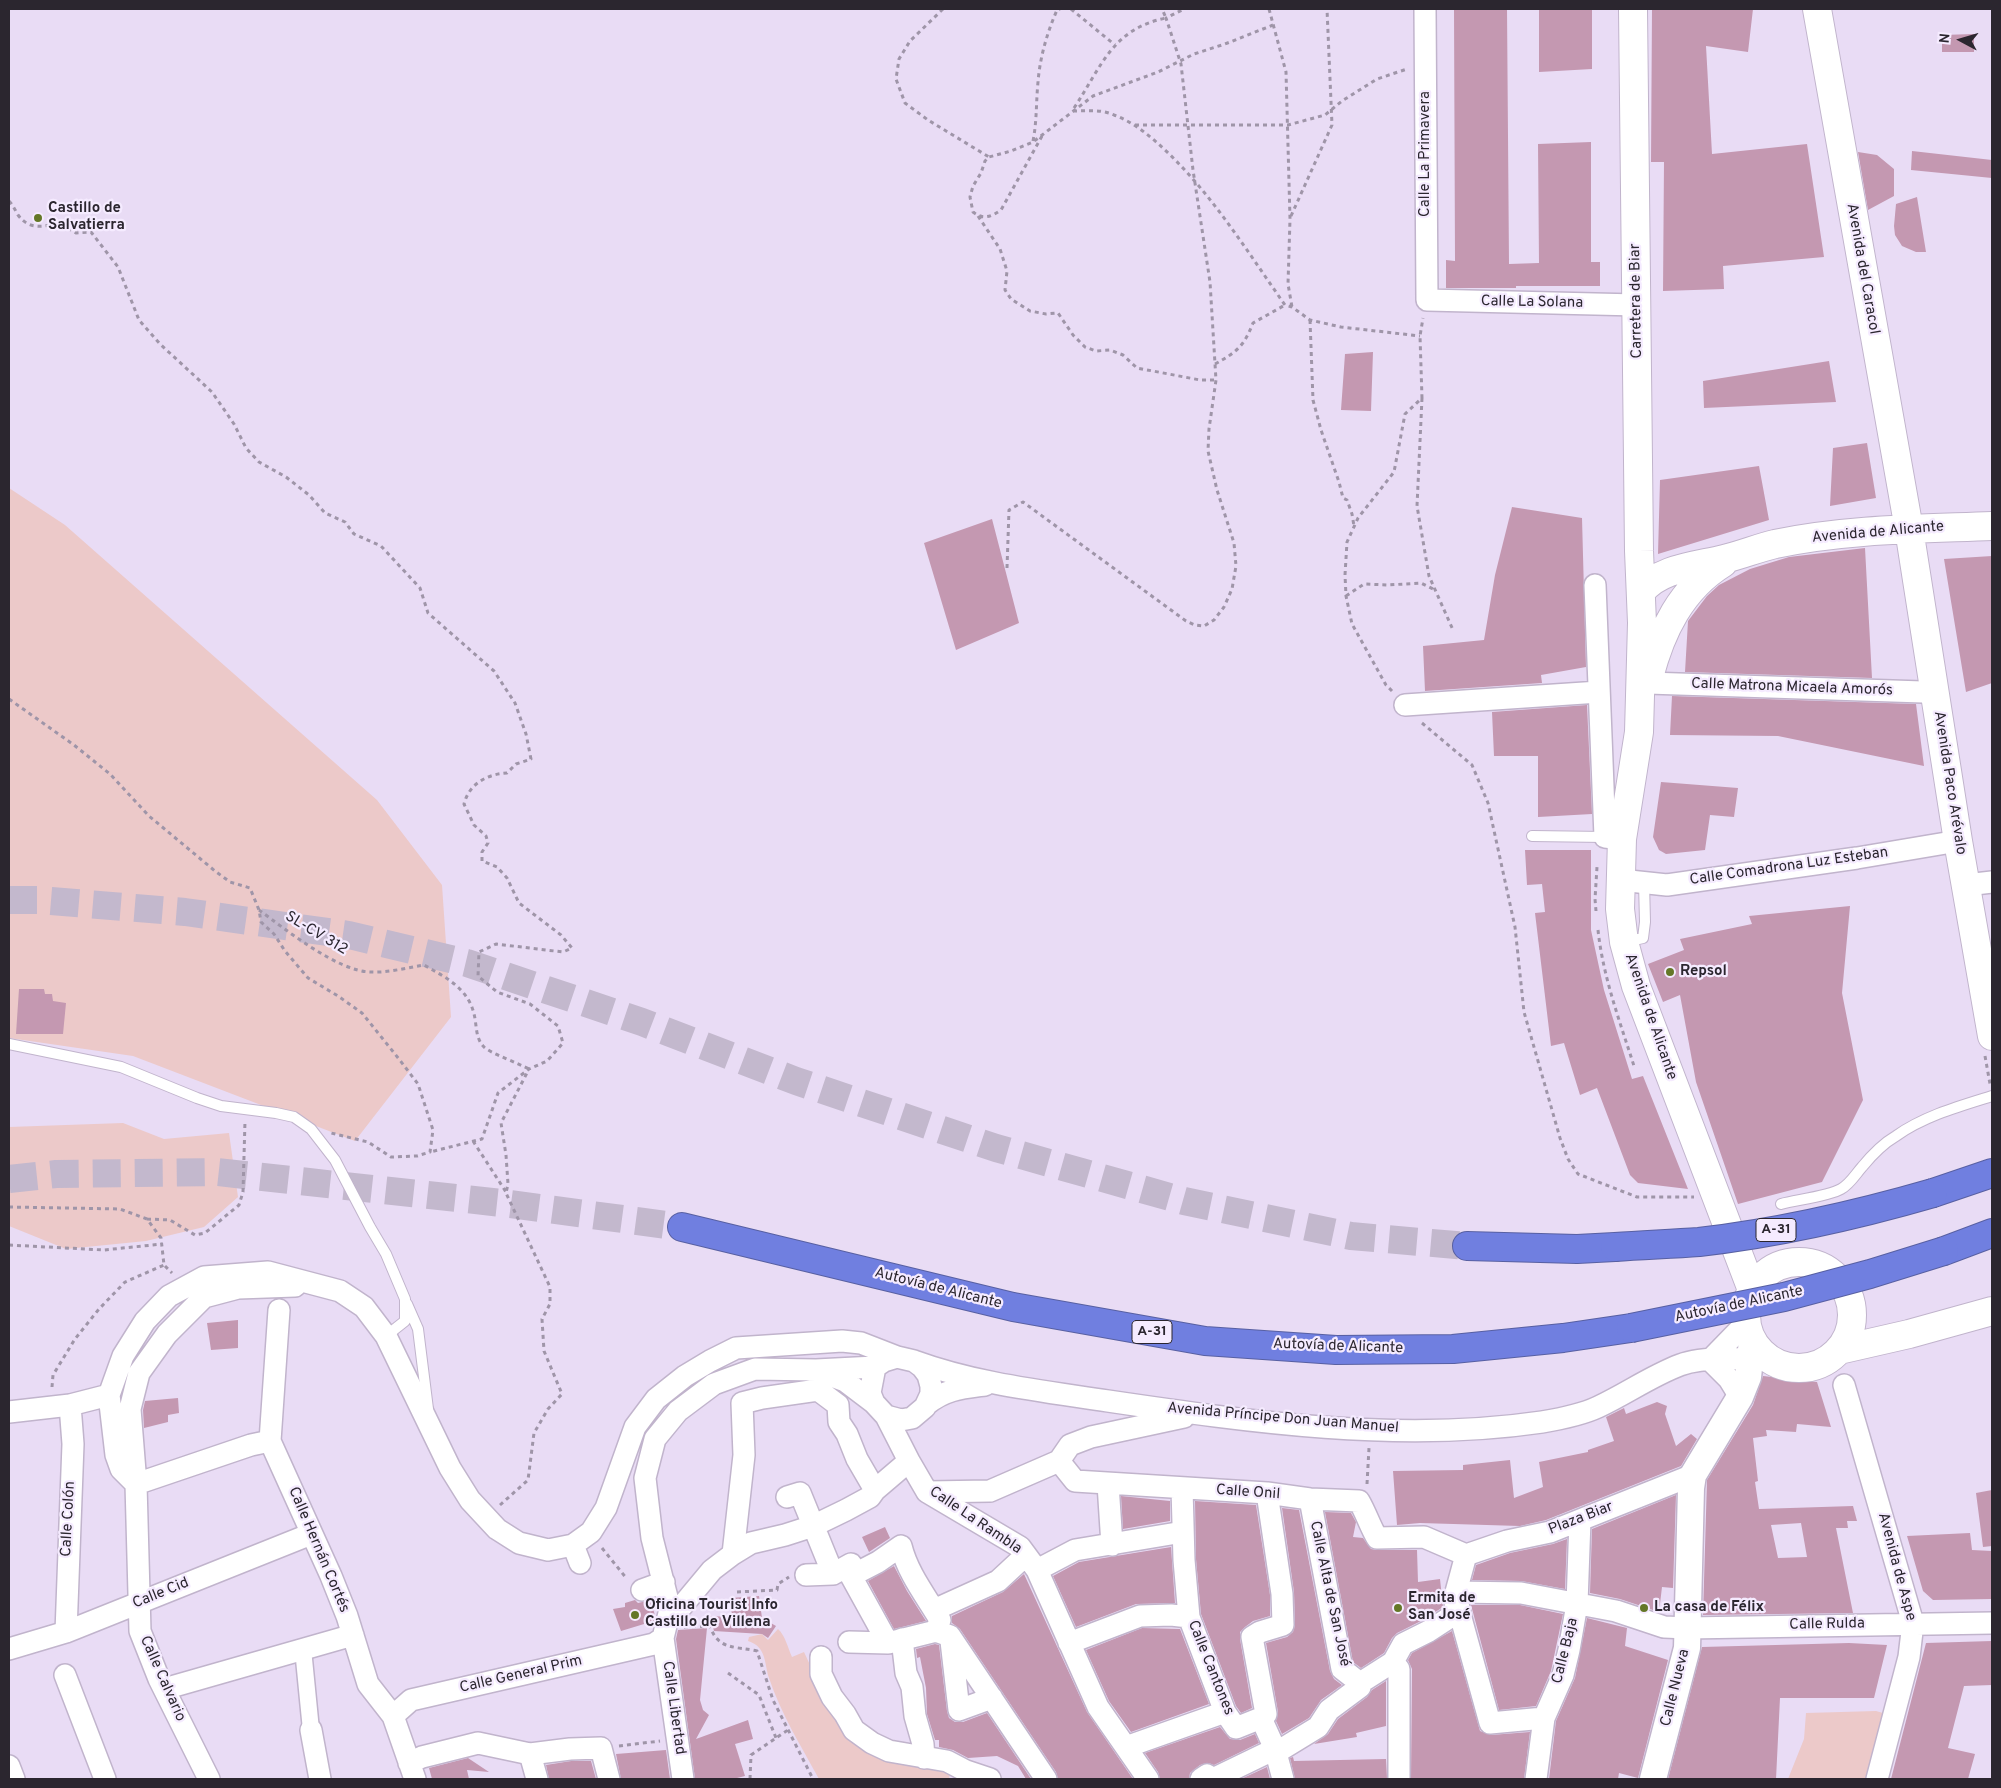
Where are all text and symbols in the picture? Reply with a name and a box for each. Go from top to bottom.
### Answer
north arrow [1936,15,1986,65]
text: N [1937,32,1955,44]
street label: Calle La Primavera [1417,91,1435,217]
place label: Castillo de Salvatierra [48,200,125,235]
street label: Avenida del Caracol [1842,202,1882,336]
marker: Castillo de Salvatierra [32,212,44,224]
street label: Carretera de Biar [1627,243,1647,359]
street label: Calle La Solana [1481,293,1583,313]
street label: Avenida de Alicante [1811,518,1945,548]
street label: Calle Matrona Micaela Amorós [1691,675,1893,701]
street label: Avenida Paco Arévalo [1929,710,1969,856]
street label: Calle Comadrona Luz Esteban [1689,844,1889,890]
street label: SL-CV 312 [281,908,351,960]
street label: Avenida de Alicante [1620,951,1680,1083]
place label: Repsol [1680,963,1727,981]
marker: Repsol [1664,966,1676,978]
road number: A-31 [1756,1218,1796,1242]
street label: Autovía de Alicante [873,1264,1003,1314]
street label: Autovía de Alicante [1673,1283,1805,1327]
road number: A-31 [1132,1320,1172,1344]
street label: Autovía de Alicante [1272,1336,1404,1358]
street label: Avenida Príncipe Don Juan Manuel [1166,1400,1400,1438]
street label: Calle Colón [58,1481,80,1557]
street label: Calle Onil [1215,1482,1281,1504]
street label: Calle La Rambla [925,1483,1025,1559]
street label: Calle Hernán Cortés [283,1485,353,1615]
street label: Plaza Biar [1546,1498,1616,1540]
street label: Avenida de Aspe [1873,1511,1919,1623]
street label: Calle Alta de San José [1305,1519,1353,1669]
street label: Calle Cid [130,1575,192,1613]
place label: Ermita de San José [1408,1590,1476,1625]
place label: Oficina Tourist Info Castillo de Villena [645,1597,778,1632]
place label: La casa de Félix [1654,1599,1764,1617]
marker: Ermita de San José [1392,1602,1404,1614]
marker: La casa de Félix [1638,1602,1650,1614]
marker: Oficina Tourist Info Castillo de Villena [629,1609,641,1621]
street label: Calle Rulda [1789,1615,1865,1635]
street label: Calle Baja [1549,1616,1583,1686]
street label: Calle Cantones [1183,1618,1237,1718]
street label: Calle Calvario [135,1633,189,1725]
street label: Calle Nueva [1658,1647,1694,1729]
street label: Calle General Prim [458,1652,584,1698]
street label: Calle Libertad [658,1660,688,1756]

